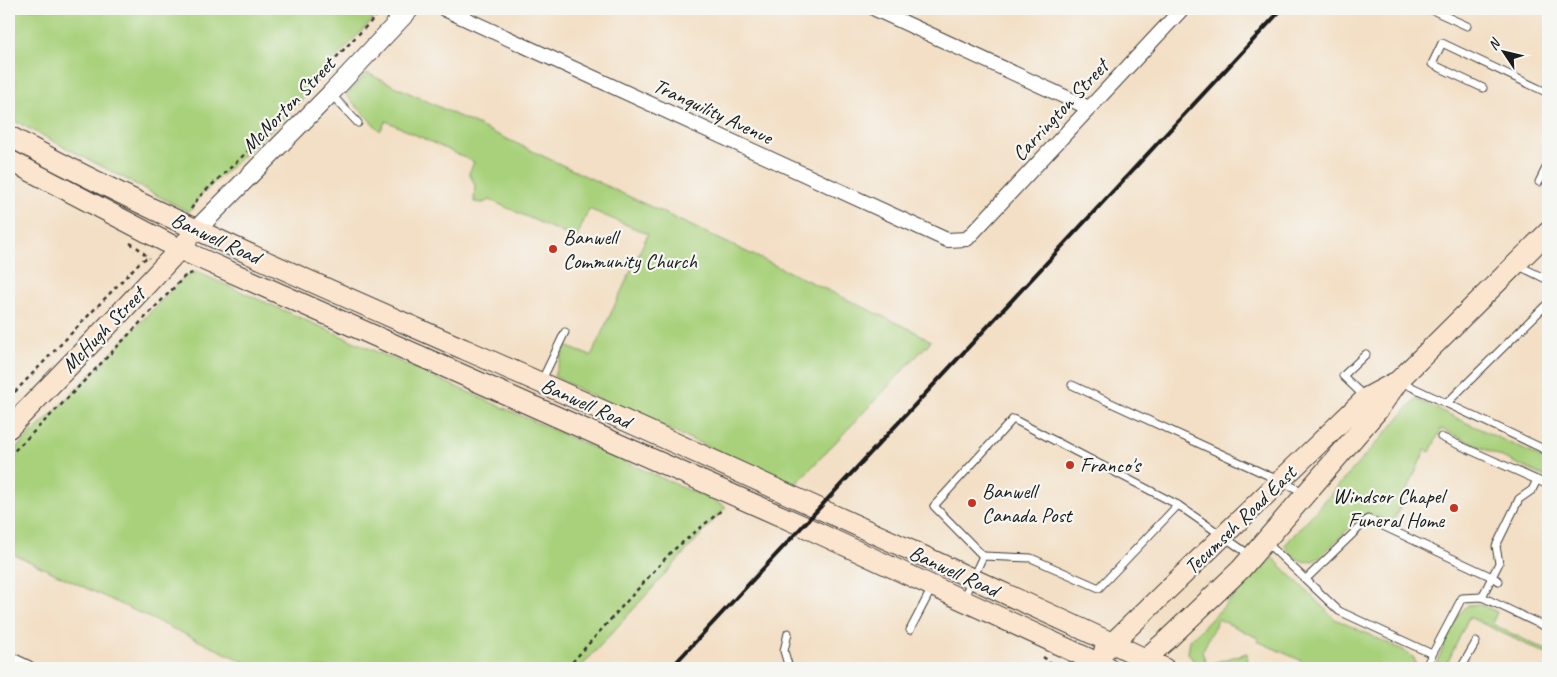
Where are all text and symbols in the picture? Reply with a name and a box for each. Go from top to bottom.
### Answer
north arrow [1480,28,1530,78]
text: N [1484,34,1505,53]
street label: McNorton Street [236,50,342,159]
street label: Carrington Street [1006,51,1116,166]
street label: Tranquility Avenue [649,72,779,151]
street label: Banwell Road [167,206,268,272]
place label: Banwell Community Church [563,224,697,274]
marker: Banwell Community Church [547,243,559,255]
street label: McHugh Street [56,280,152,378]
street label: Banwell Road [537,372,638,436]
place label: Franco's [1080,452,1142,478]
marker: Franco's [1064,459,1076,471]
street label: Tecumseh Road East [1179,459,1303,580]
place label: Banwell Canada Post [982,478,1074,528]
place label: Windsor Chapel Funeral Home [1333,483,1447,533]
marker: Banwell Canada Post [966,497,978,509]
marker: Windsor Chapel Funeral Home [1448,502,1460,514]
street label: Banwell Road [905,539,1006,605]

